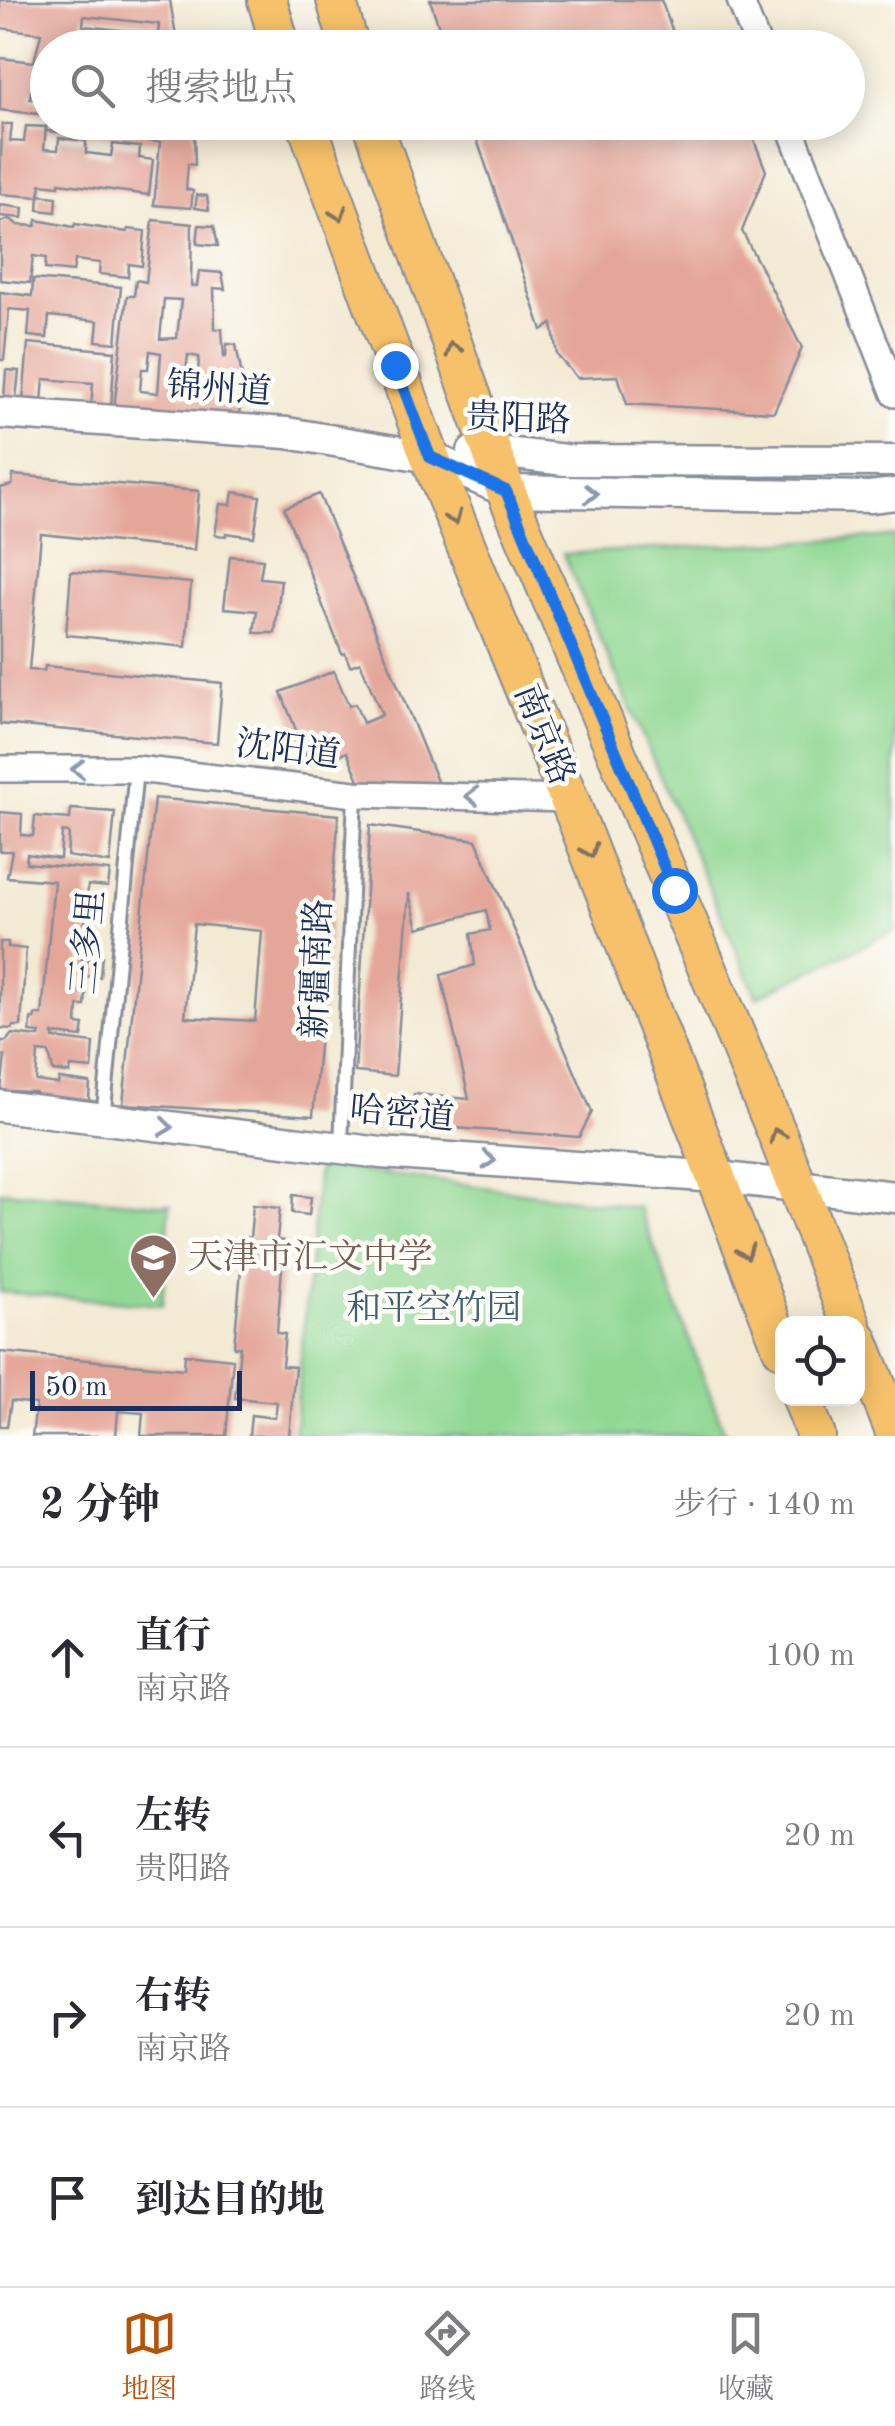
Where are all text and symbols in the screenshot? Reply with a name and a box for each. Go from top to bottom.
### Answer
search box [30,30,865,140]
icon: search [65,58,120,113]
text: 搜索地点 [145,71,297,109]
one-way arrow [327,205,348,222]
one-way arrow [444,342,465,359]
route end [373,343,419,389]
street label: 锦州道 [165,366,273,411]
street label: 贵阳路 [465,398,571,439]
one-way arrow [584,483,599,505]
one-way arrow [443,508,463,526]
street label: 南京路 [507,679,582,790]
street label: 沈阳道 [234,724,343,775]
one-way arrow [70,758,86,780]
one-way arrow [463,786,479,807]
one-way arrow [578,842,599,859]
route start [652,868,698,914]
street label: 三多里 [64,888,111,996]
street label: 新疆南路 [295,898,338,1040]
street label: 哈密道 [348,1090,456,1137]
one-way arrow [159,1116,175,1137]
one-way arrow [769,1127,789,1145]
one-way arrow [482,1149,498,1171]
school or university icon: 天津市汇文中学 [127,1232,179,1300]
place label: 天津市汇文中学 [188,1238,433,1276]
one-way arrow [734,1242,754,1260]
park label: 和平空竹园 [346,1289,522,1327]
map controls [775,1316,865,1406]
button: locate [775,1316,865,1406]
scale bar [30,1366,242,1410]
text: 50 m [45,1374,108,1402]
text: 2 分钟 [40,1486,160,1528]
text: 步行 · 140 m [674,1490,855,1522]
text: 直行 [135,1619,211,1657]
icon: ahead [40,1630,95,1685]
text: 100 m [765,1641,855,1673]
text: 南京路 [135,1675,231,1707]
text: 左转 [135,1799,211,1837]
icon: left [40,1810,95,1865]
text: 20 m [784,1821,855,1853]
text: 贵阳路 [135,1855,231,1887]
text: 右转 [135,1979,211,2017]
icon: right [40,1990,95,2045]
text: 20 m [784,2001,855,2033]
text: 南京路 [135,2035,231,2067]
icon: arrive [40,2170,95,2225]
text: 到达目的地 [135,2183,325,2221]
tab: 地图 [121,2306,177,2409]
tab: 路线 [419,2306,476,2409]
tab: 收藏 [718,2306,774,2409]

